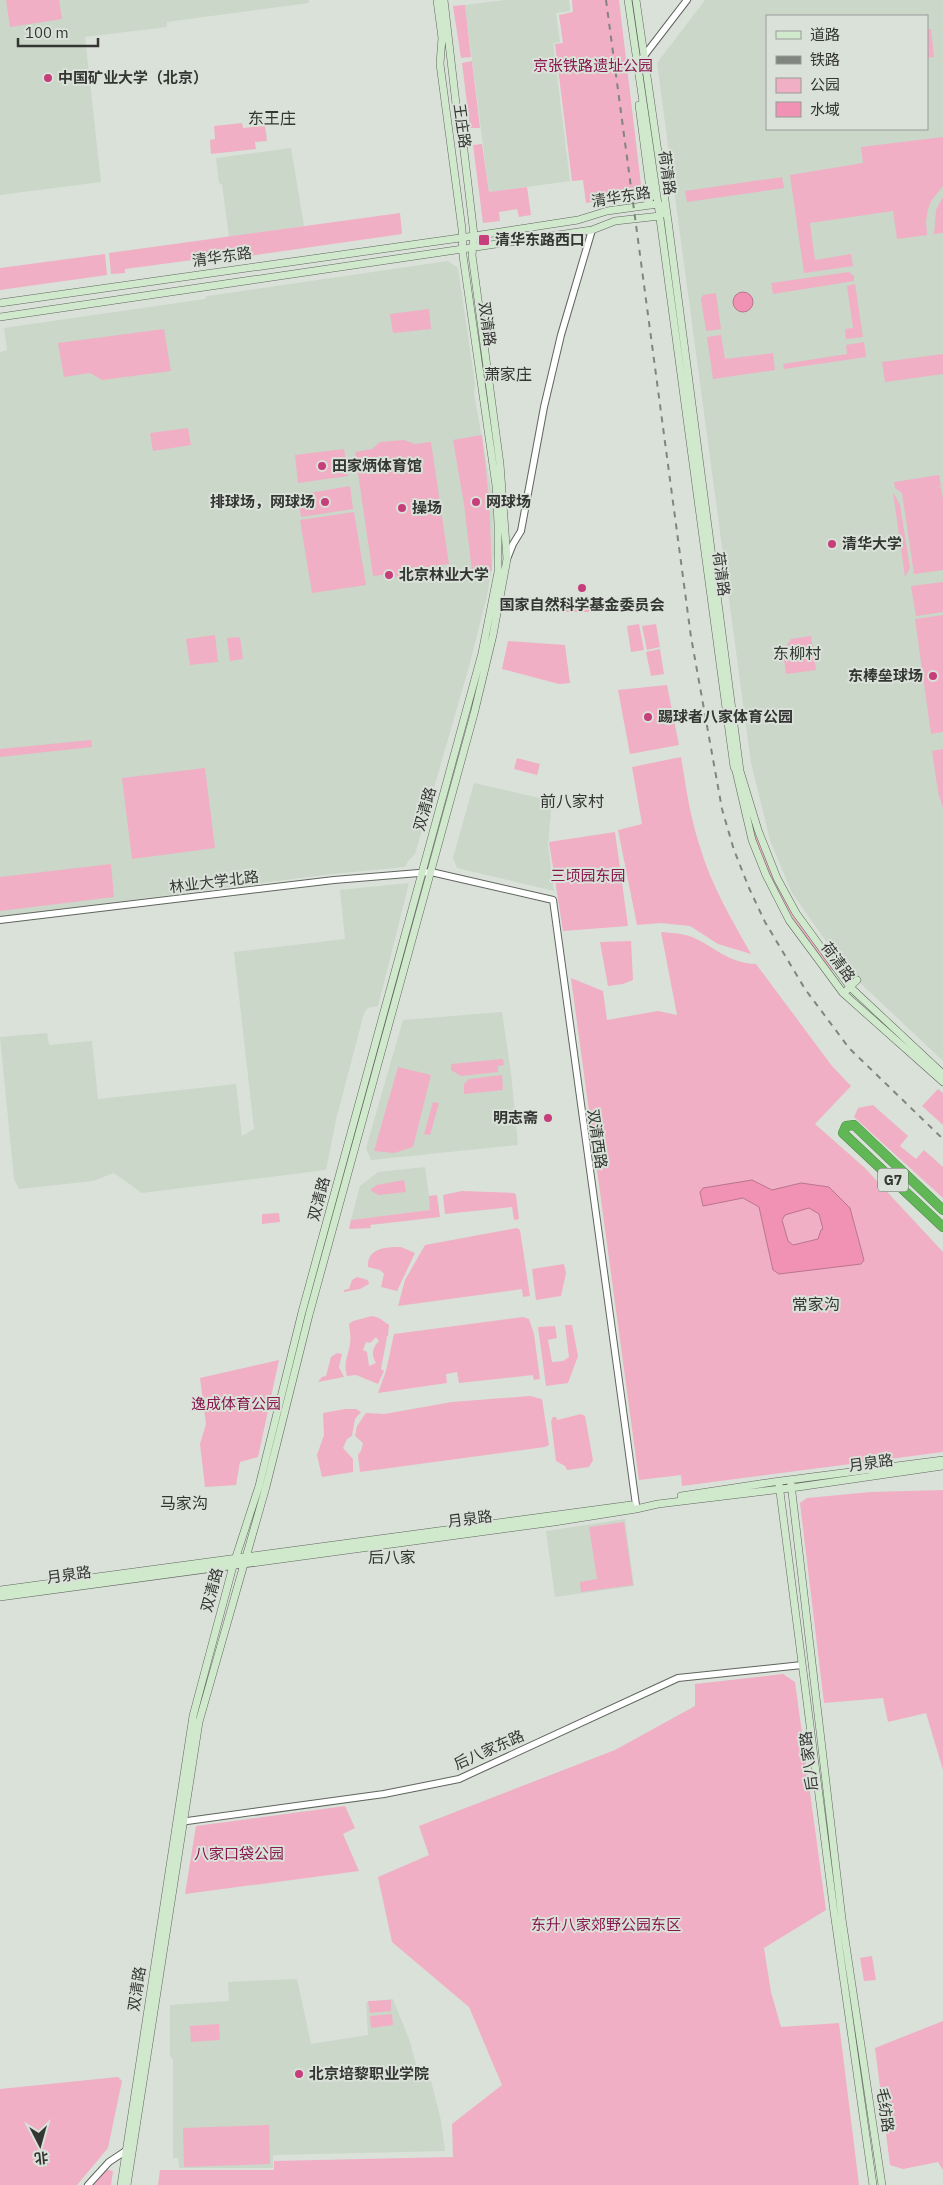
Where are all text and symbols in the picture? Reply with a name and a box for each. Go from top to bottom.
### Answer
scale bar [18,15,98,47]
legend [766,15,928,130]
text: 100 m [25,23,69,42]
text: 道路 [810,25,840,44]
text: 铁路 [810,50,840,69]
park label: 京张铁路遗址公园 [533,56,653,75]
place label: 中国矿业大学（北京） [58,68,208,87]
marker: 中国矿业大学（北京） [42,72,54,84]
text: 公园 [810,75,840,94]
text: 水域 [810,100,840,119]
street label: 王庄路 [450,102,475,150]
district label: 东王庄 [248,108,296,128]
street label: 荷清路 [655,149,680,197]
street label: 清华东路 [590,182,652,211]
place label: 清华东路西口 [495,230,585,249]
marker: 清华东路西口 [477,233,491,247]
street label: 清华东路 [191,243,253,270]
street label: 双清路 [475,300,500,348]
district label: 萧家庄 [484,364,532,384]
place label: 田家炳体育馆 [332,456,422,475]
marker: 田家炳体育馆 [316,460,328,472]
place label: 排球场，网球场 [210,492,315,511]
place label: 网球场 [486,492,531,511]
marker: 排球场，网球场 [319,496,331,508]
marker: 网球场 [470,496,482,508]
place label: 操场 [412,498,442,517]
marker: 操场 [396,502,408,514]
place label: 清华大学 [842,534,902,553]
marker: 清华大学 [826,538,838,550]
street label: 荷清路 [709,550,734,598]
place label: 北京林业大学 [399,565,489,584]
marker: 北京林业大学 [383,569,395,581]
marker: 国家自然科学基金委员会 [576,582,588,594]
place label: 国家自然科学基金委员会 [499,595,665,614]
district label: 东柳村 [773,643,821,663]
place label: 东棒垒球场 [848,666,923,685]
marker: 东棒垒球场 [927,670,939,682]
place label: 踢球者八家体育公园 [658,707,793,726]
marker: 踢球者八家体育公园 [642,711,654,723]
street label: 双清路 [409,785,440,833]
district label: 前八家村 [540,791,604,811]
park label: 三顷园东园 [550,866,626,885]
street label: 林业大学北路 [168,867,260,896]
street label: 荷清路 [817,938,860,985]
place label: 明志斋 [493,1108,538,1127]
street label: 双清西路 [584,1108,611,1170]
marker: 明志斋 [542,1112,554,1124]
road number: G7 [878,1168,908,1192]
street label: 双清路 [304,1175,334,1223]
district label: 常家沟 [792,1294,840,1314]
park label: 逸成体育公园 [191,1394,281,1413]
street label: 月泉路 [847,1450,895,1475]
district label: 马家沟 [160,1493,208,1513]
street label: 月泉路 [446,1506,493,1531]
district label: 后八家 [368,1547,416,1567]
street label: 月泉路 [45,1562,93,1587]
street label: 双清路 [197,1566,227,1614]
street label: 后八家东路 [451,1726,527,1773]
street label: 后八家路 [795,1730,822,1792]
park label: 八家口袋公园 [194,1844,284,1863]
park label: 东升八家郊野公园东区 [531,1915,681,1934]
street label: 双清路 [124,1965,149,2013]
place label: 北京培黎职业学院 [309,2064,429,2083]
marker: 北京培黎职业学院 [293,2068,305,2080]
street label: 毛纺路 [873,2086,898,2134]
north arrow [15,2120,65,2170]
text: 北 [33,2148,49,2168]

